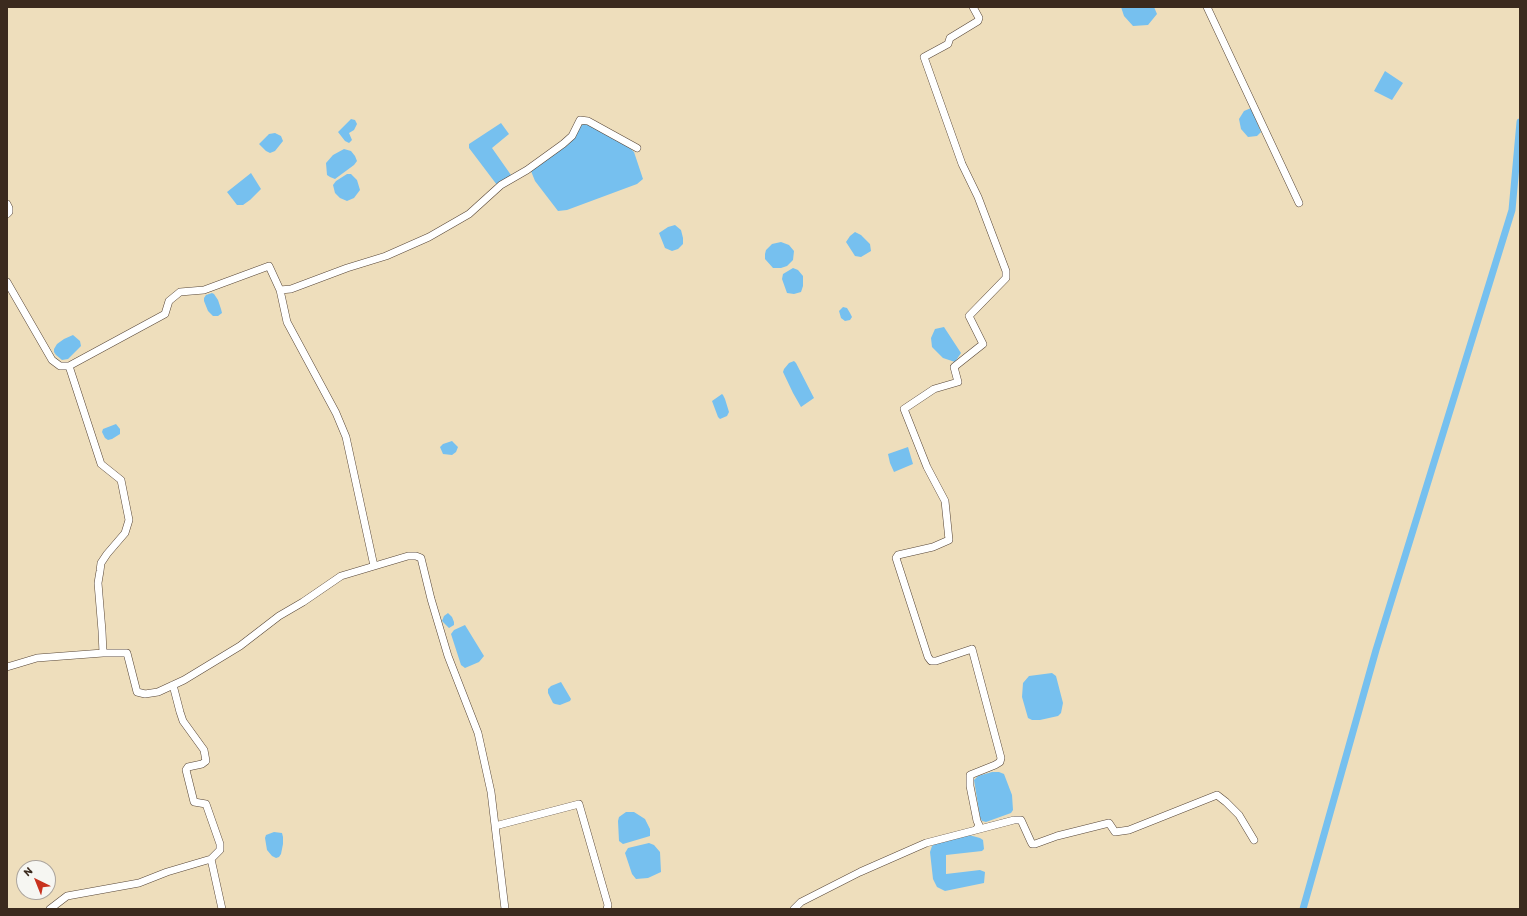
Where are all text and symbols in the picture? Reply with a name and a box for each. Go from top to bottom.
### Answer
north arrow [16,860,56,900]
text: N [21,864,35,879]

